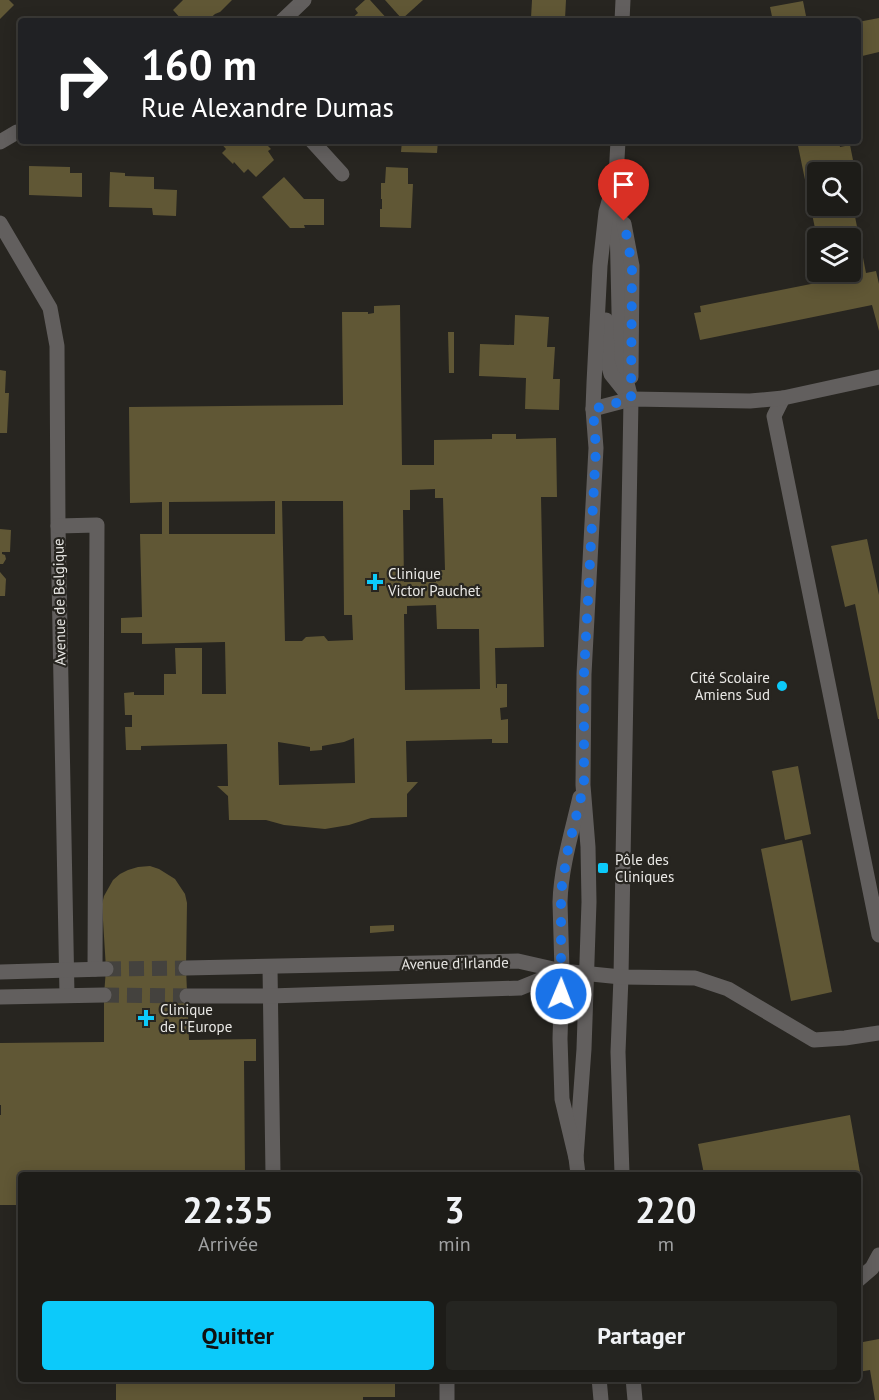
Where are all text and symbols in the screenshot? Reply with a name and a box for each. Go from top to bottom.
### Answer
text: 160 m [141,37,257,92]
icon: right [42,42,120,120]
text: Rue Alexandre Dumas [141,90,394,124]
pin [598,159,649,221]
map controls [807,162,861,282]
button: search [807,162,861,216]
icon: arrive [607,168,640,201]
button: layers [807,228,861,282]
street label: Avenue de Belgique [48,538,70,666]
place label: Clinique Victor Pauchet [387,564,480,600]
marker: Clinique Victor Pauchet [366,573,384,591]
place label: Cité Scolaire Amiens Sud [690,668,770,704]
marker: Cité Scolaire Amiens Sud [775,679,789,693]
place label: Pôle des Cliniques [615,850,674,886]
marker: Pôle des Cliniques [596,861,610,875]
street label: Avenue d'Irlande [401,953,509,973]
position arrow [529,962,593,1026]
place label: Clinique de l'Europe [160,1000,232,1036]
marker: Clinique de l'Europe [137,1009,155,1027]
text: 22:35 [182,1186,274,1233]
text: 3 [444,1186,465,1233]
text: 220 [635,1186,697,1233]
text: Arrivée [198,1231,258,1257]
text: min [438,1231,471,1257]
text: m [658,1231,674,1257]
button: Quitter [42,1301,434,1370]
button: Partager [446,1301,837,1370]

